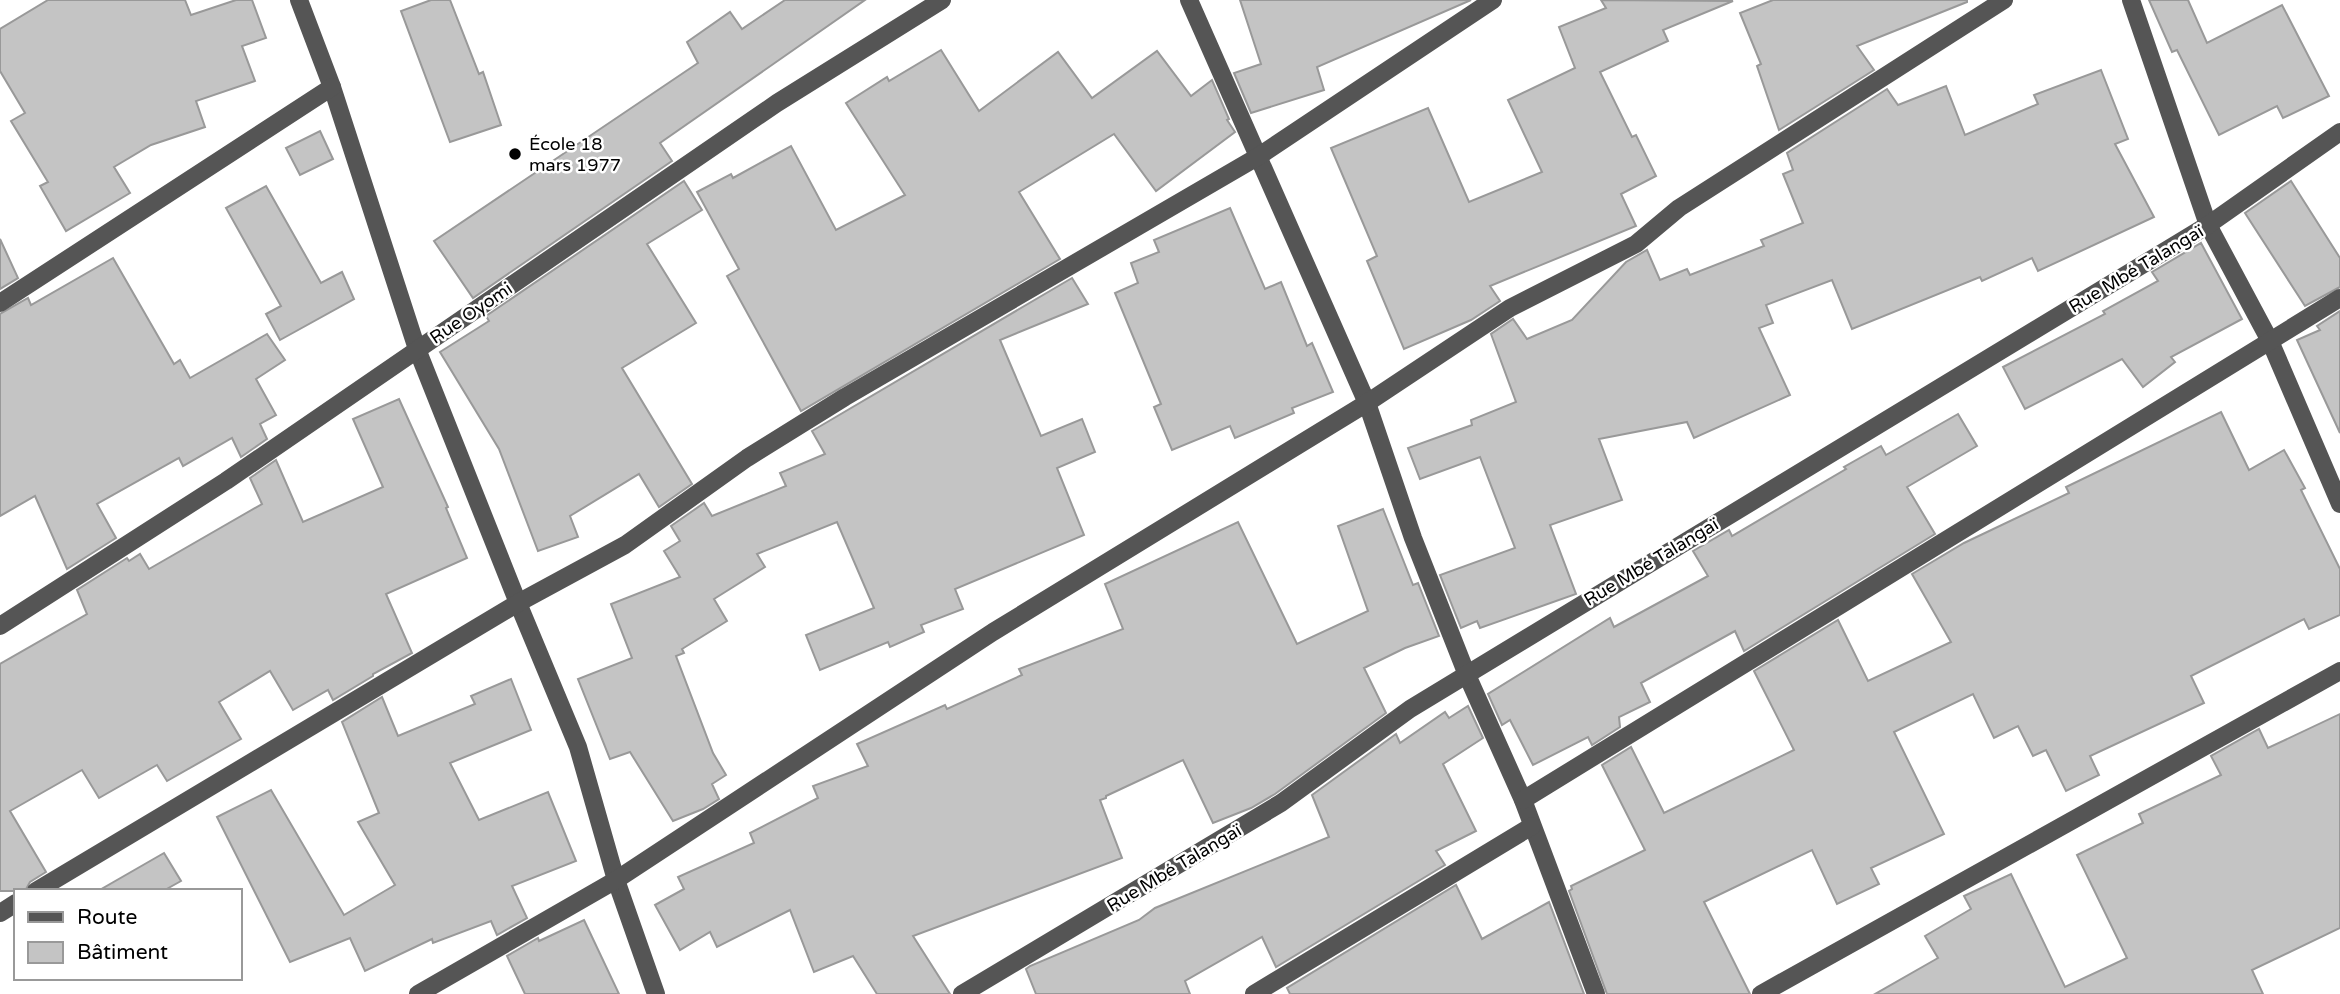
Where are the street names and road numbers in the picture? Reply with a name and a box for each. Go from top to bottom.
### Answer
street label: Rue Mbé Talangaï [2065,220,2208,318]
street label: Rue Oyomi [426,277,516,349]
street label: Rue Mbé Talangaï [1580,513,1723,611]
street label: Rue Mbé Talangaï [1103,819,1246,917]

